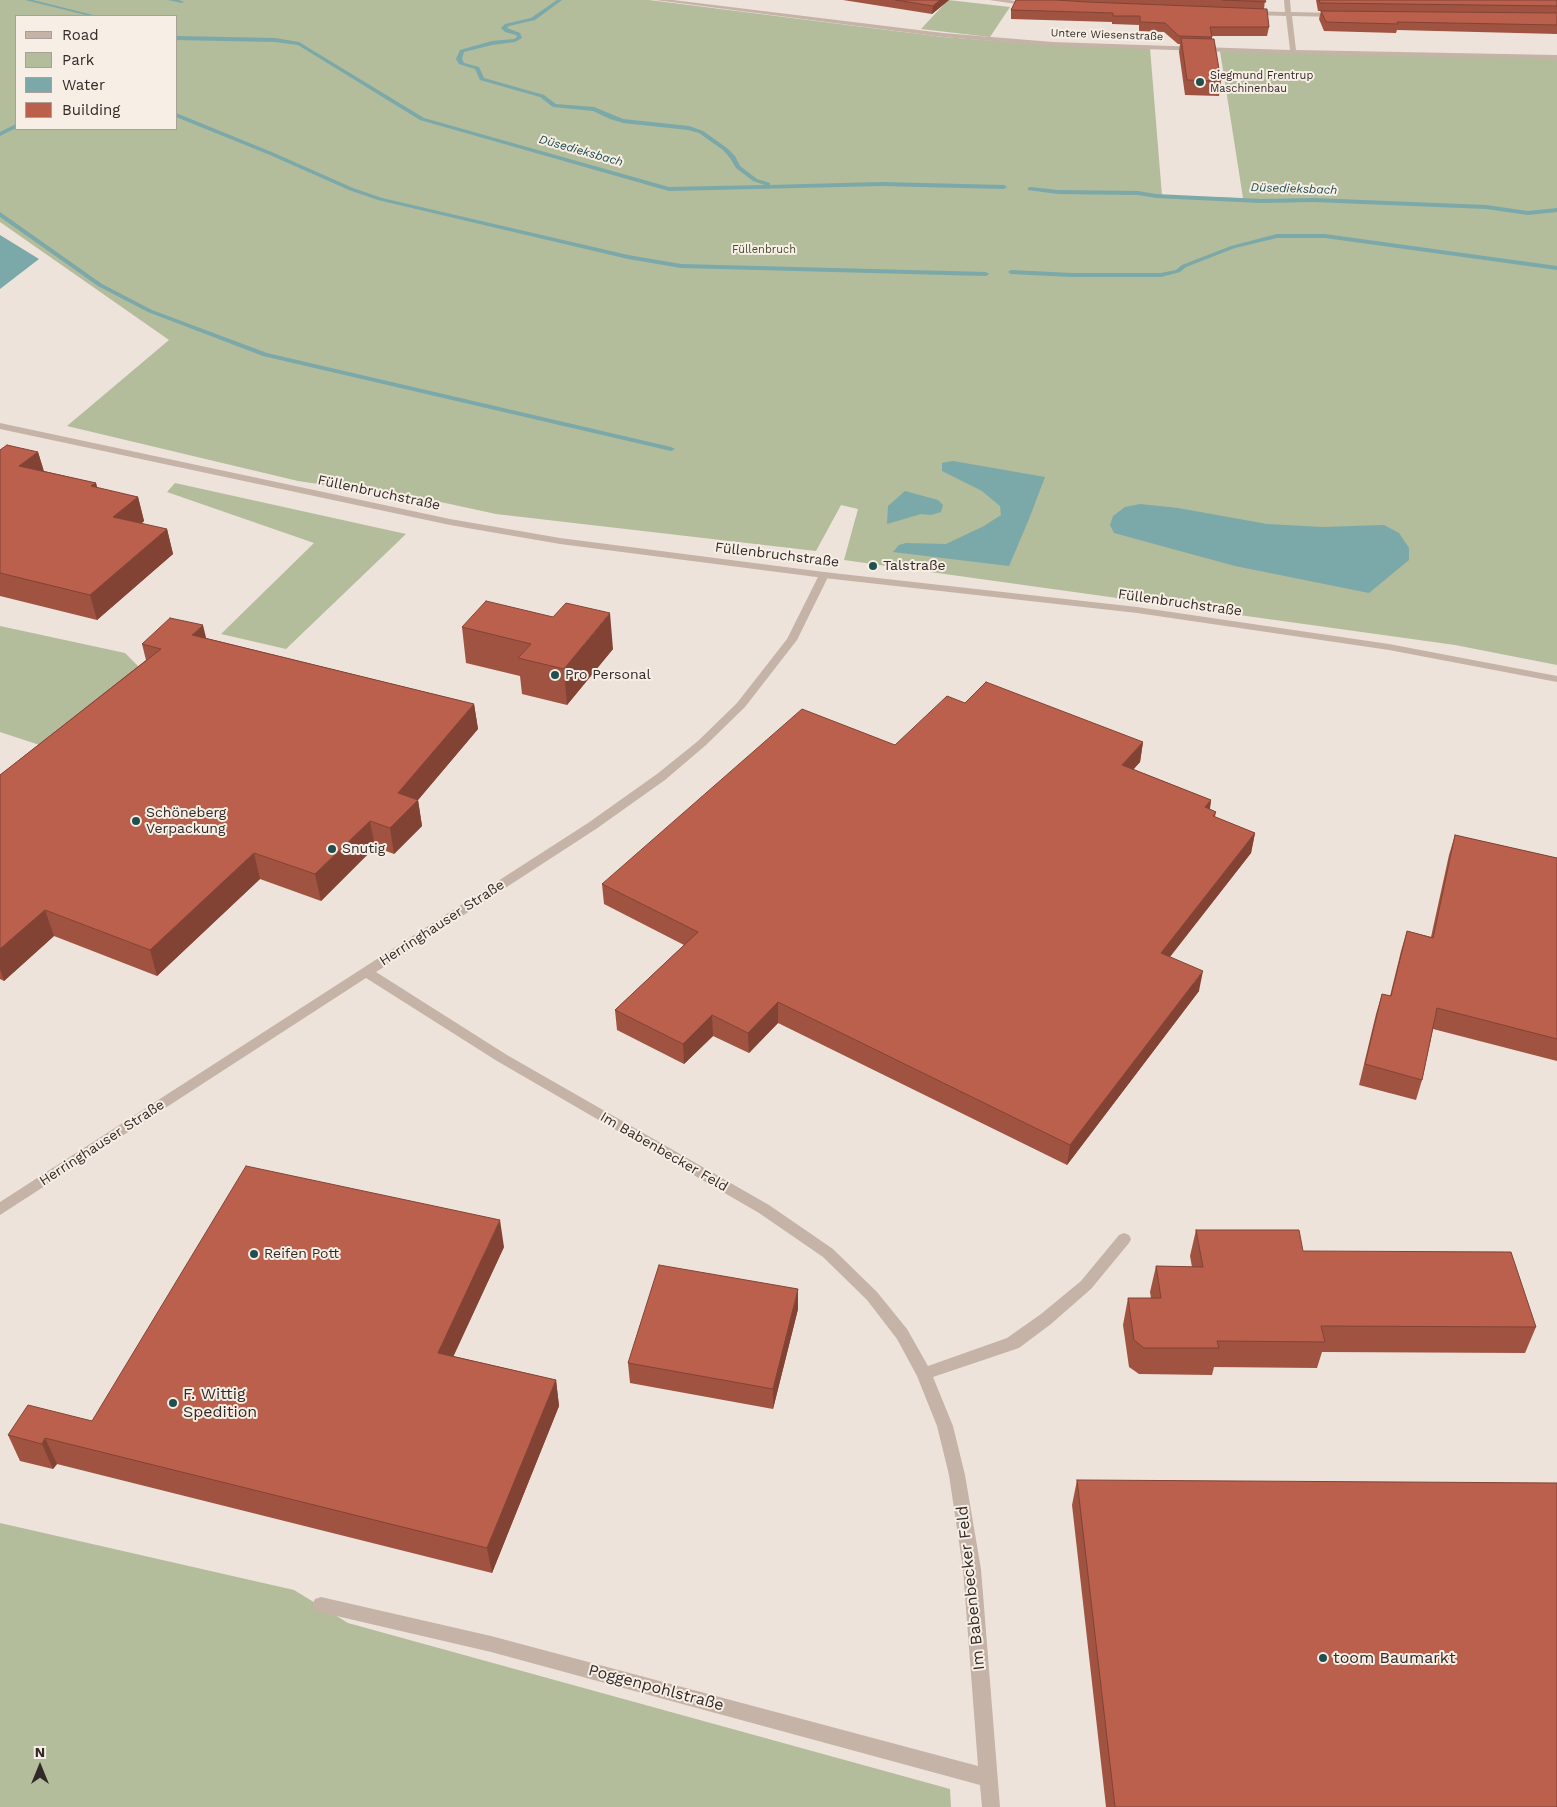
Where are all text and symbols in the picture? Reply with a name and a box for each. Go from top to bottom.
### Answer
legend [15,15,178,130]
text: Road [62,26,99,44]
street label: Untere Wiesenstraße [1050,26,1164,44]
text: Park [62,51,94,69]
place label: Siegmund Frentrup Maschinenbau [1210,69,1313,95]
text: Water [62,76,105,94]
marker: Siegmund Frentrup Maschinenbau [1194,76,1206,88]
text: Building [62,101,120,119]
water label: Düsedieksbach [537,132,625,170]
water label: Düsedieksbach [1250,180,1338,198]
park label: Füllenbruch [732,243,796,257]
street label: Füllenbruchstraße [316,472,442,514]
street label: Füllenbruchstraße [714,539,840,571]
place label: Talstraße [883,558,946,574]
marker: Talstraße [867,560,879,572]
street label: Füllenbruchstraße [1117,586,1243,620]
place label: Pro Personal [565,667,651,683]
marker: Pro Personal [549,669,561,681]
place label: Schöneberg Verpackung [146,805,226,838]
marker: Schöneberg Verpackung [130,815,142,827]
place label: Snutig [342,841,385,857]
marker: Snutig [326,843,338,855]
street label: Herringhauser Straße [376,876,508,970]
street label: Herringhauser Straße [36,1096,168,1190]
street label: Im Babenbecker Feld [597,1109,731,1195]
place label: Reifen Pott [264,1246,339,1262]
marker: Reifen Pott [248,1248,260,1260]
place label: F. Wittig Spedition [183,1384,257,1422]
marker: F. Wittig Spedition [167,1397,179,1409]
street label: Im Babenbecker Feld [953,1505,989,1671]
place label: toom Baumarkt [1333,1648,1456,1668]
marker: toom Baumarkt [1317,1652,1329,1664]
street label: Poggenpohlstraße [586,1661,726,1715]
north arrow [15,1742,65,1792]
text: N [35,1744,45,1760]

